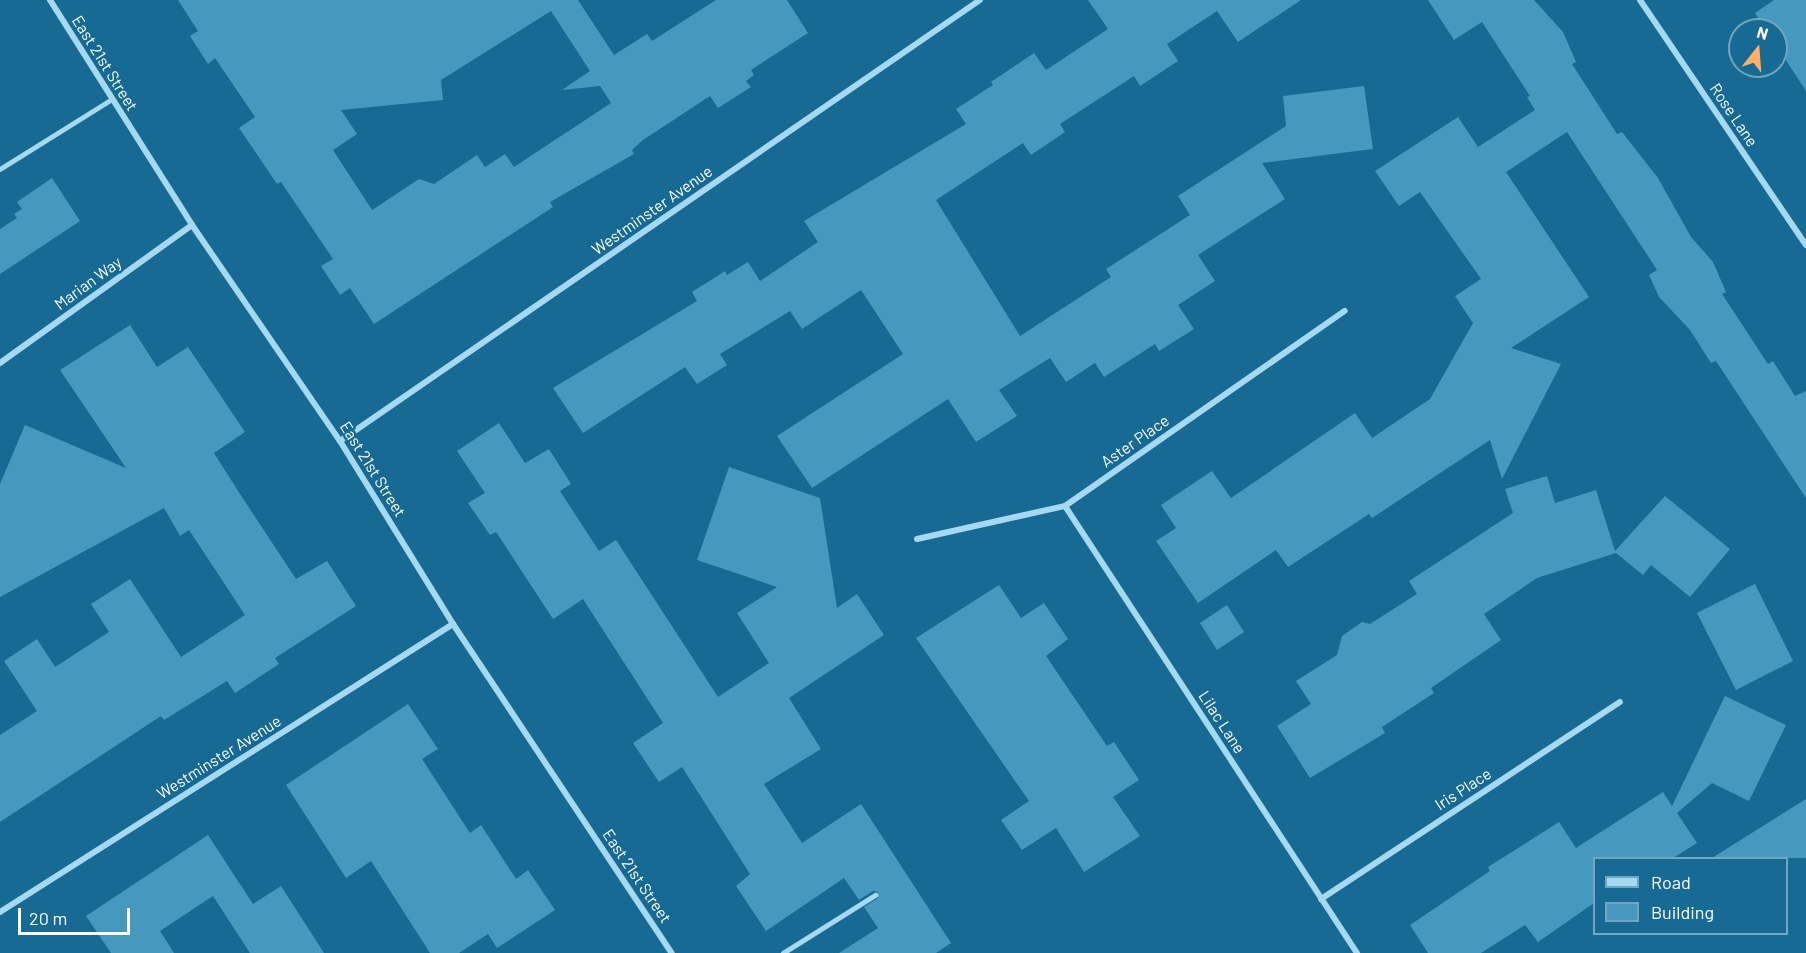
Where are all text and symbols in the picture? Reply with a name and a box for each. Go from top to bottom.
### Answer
street label: East 21st Street [68,12,142,114]
north arrow [1728,18,1788,78]
text: N [1755,22,1771,43]
street label: Rose Lane [1706,80,1762,150]
street label: Westminster Avenue [588,161,716,259]
street label: Marian Way [51,252,125,314]
street label: Aster Place [1097,411,1173,471]
street label: East 21st Street [336,418,410,520]
street label: Lilac Lane [1195,687,1249,757]
street label: Westminster Avenue [153,711,285,803]
street label: Iris Place [1431,764,1495,814]
street label: East 21st Street [599,825,675,927]
legend [1593,857,1788,935]
text: Road [1651,871,1691,893]
scale bar [21,896,134,934]
text: Building [1651,901,1714,923]
text: 20 m [29,907,67,929]

